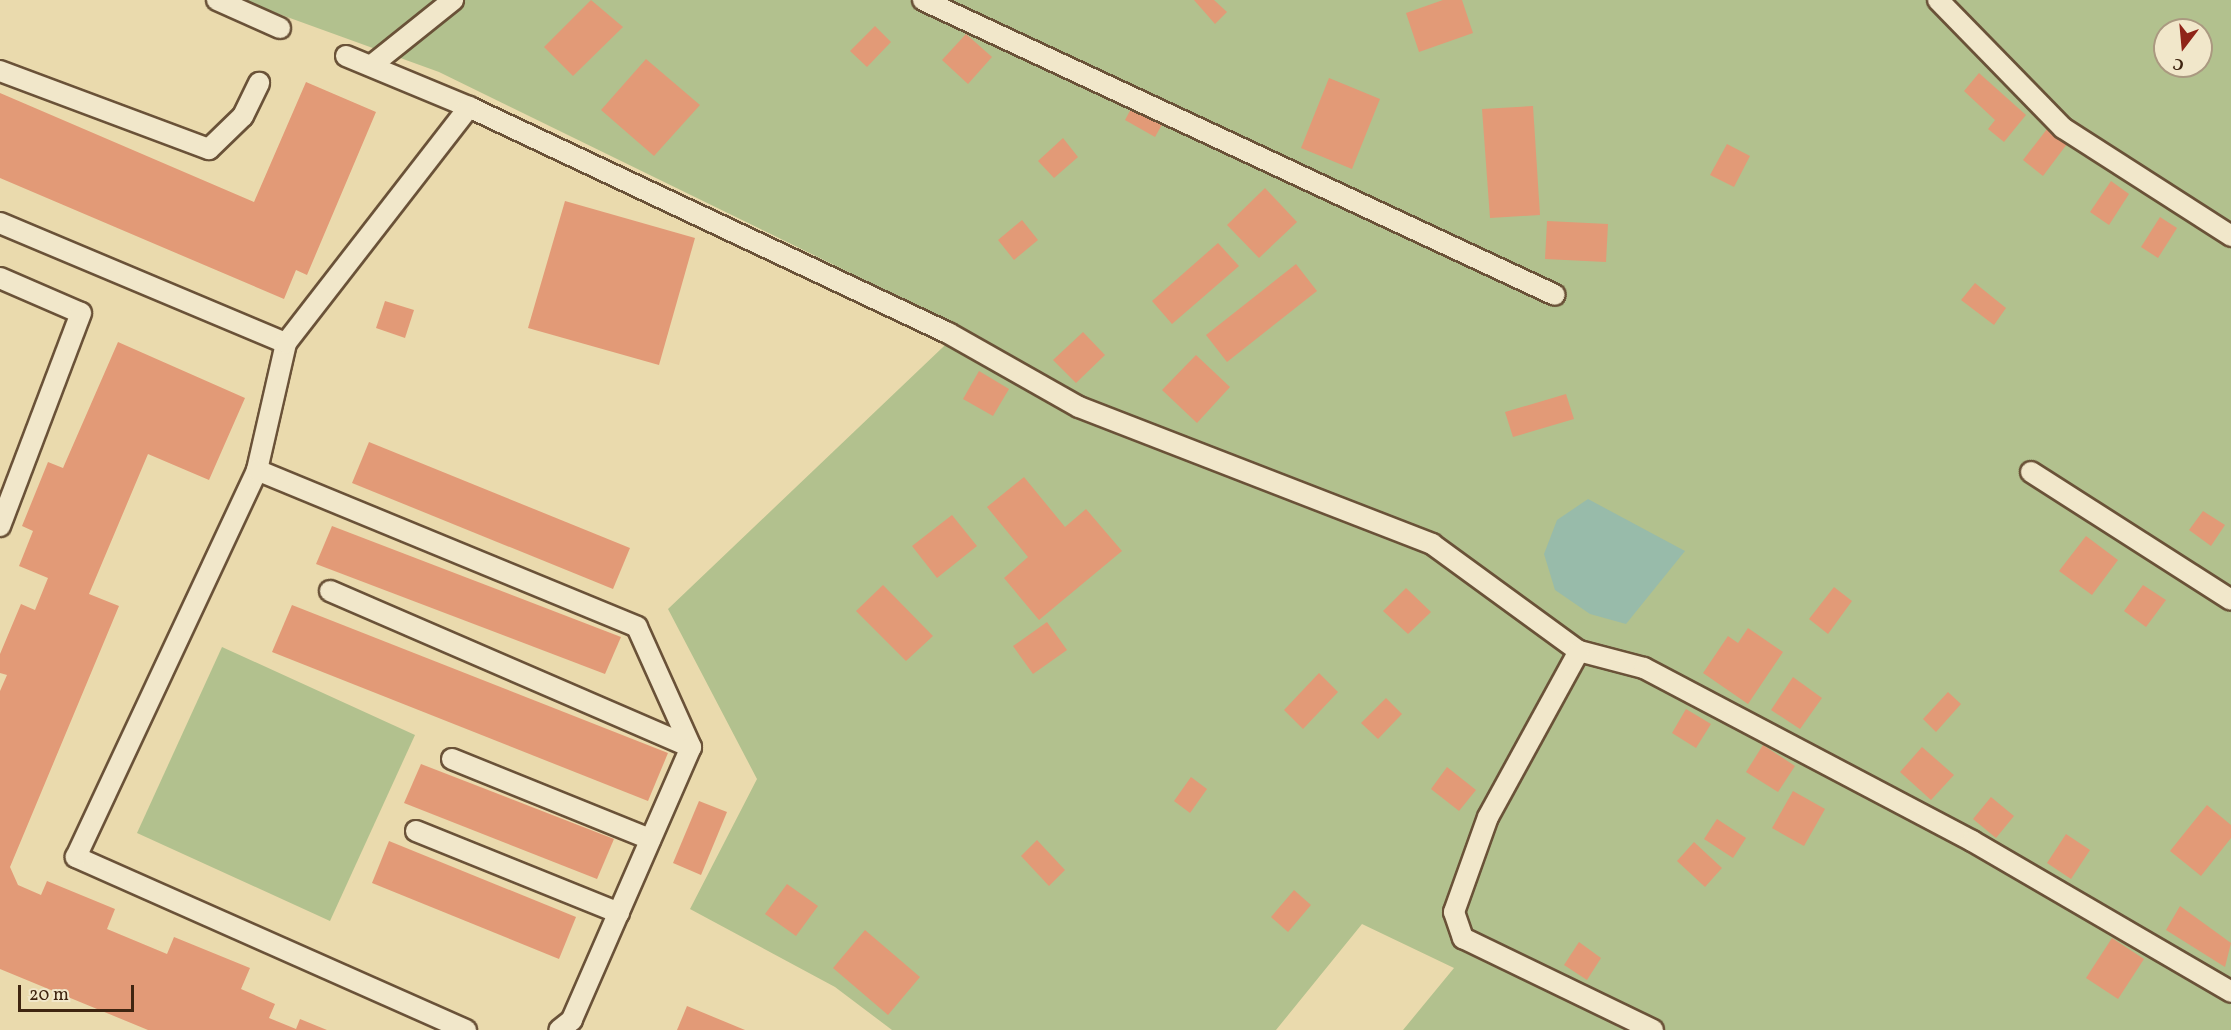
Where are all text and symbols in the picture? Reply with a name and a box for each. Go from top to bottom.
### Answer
north arrow [2153,18,2213,78]
text: С [2171,51,2187,75]
scale bar [21,973,136,1011]
text: 20 m [29,983,69,1008]

